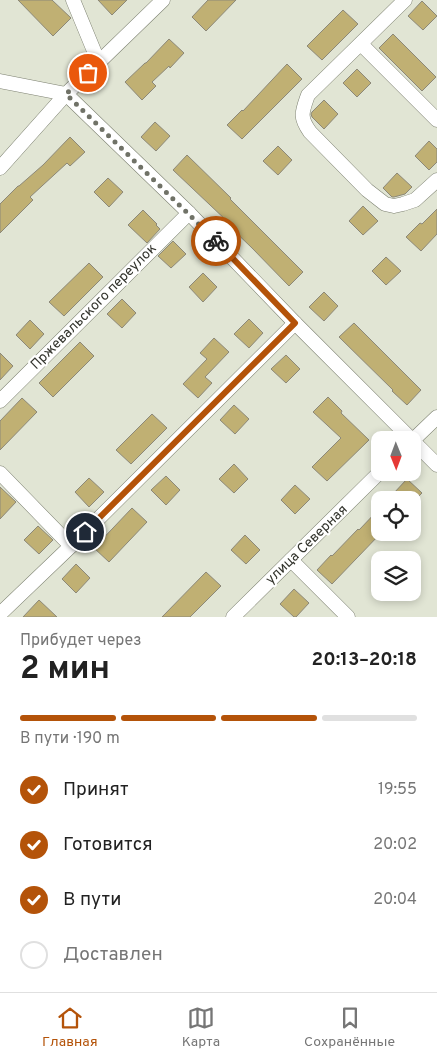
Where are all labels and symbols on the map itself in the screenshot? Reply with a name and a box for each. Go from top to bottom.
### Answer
pin [67,52,109,94]
courier [191,216,241,266]
street label: Пржевальского переулок [27,240,161,374]
north arrow [371,431,421,481]
street label: улица Северная [262,502,352,588]
pin [64,511,106,553]

